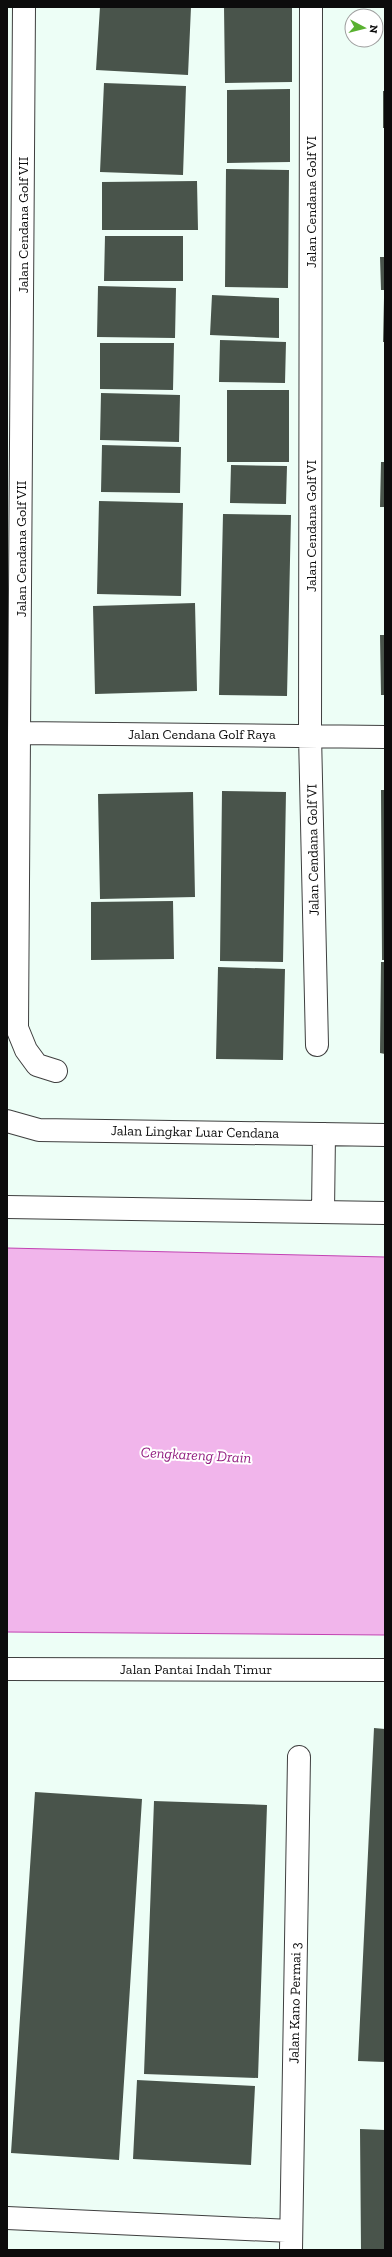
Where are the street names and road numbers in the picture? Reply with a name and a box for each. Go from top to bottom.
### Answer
street label: Jalan Cendana Golf VI [303,136,320,268]
street label: Jalan Cendana Golf VII [15,157,32,293]
street label: Jalan Cendana Golf VI [303,460,320,592]
street label: Jalan Cendana Golf VII [13,481,30,617]
street label: Jalan Cendana Golf Raya [128,726,276,743]
street label: Jalan Cendana Golf VI [303,784,323,916]
street label: Jalan Lingkar Luar Cendana [111,1122,280,1142]
street label: Jalan Pantai Indah Timur [120,1661,272,1678]
street label: Jalan Kano Permai 3 [285,1942,305,2064]

